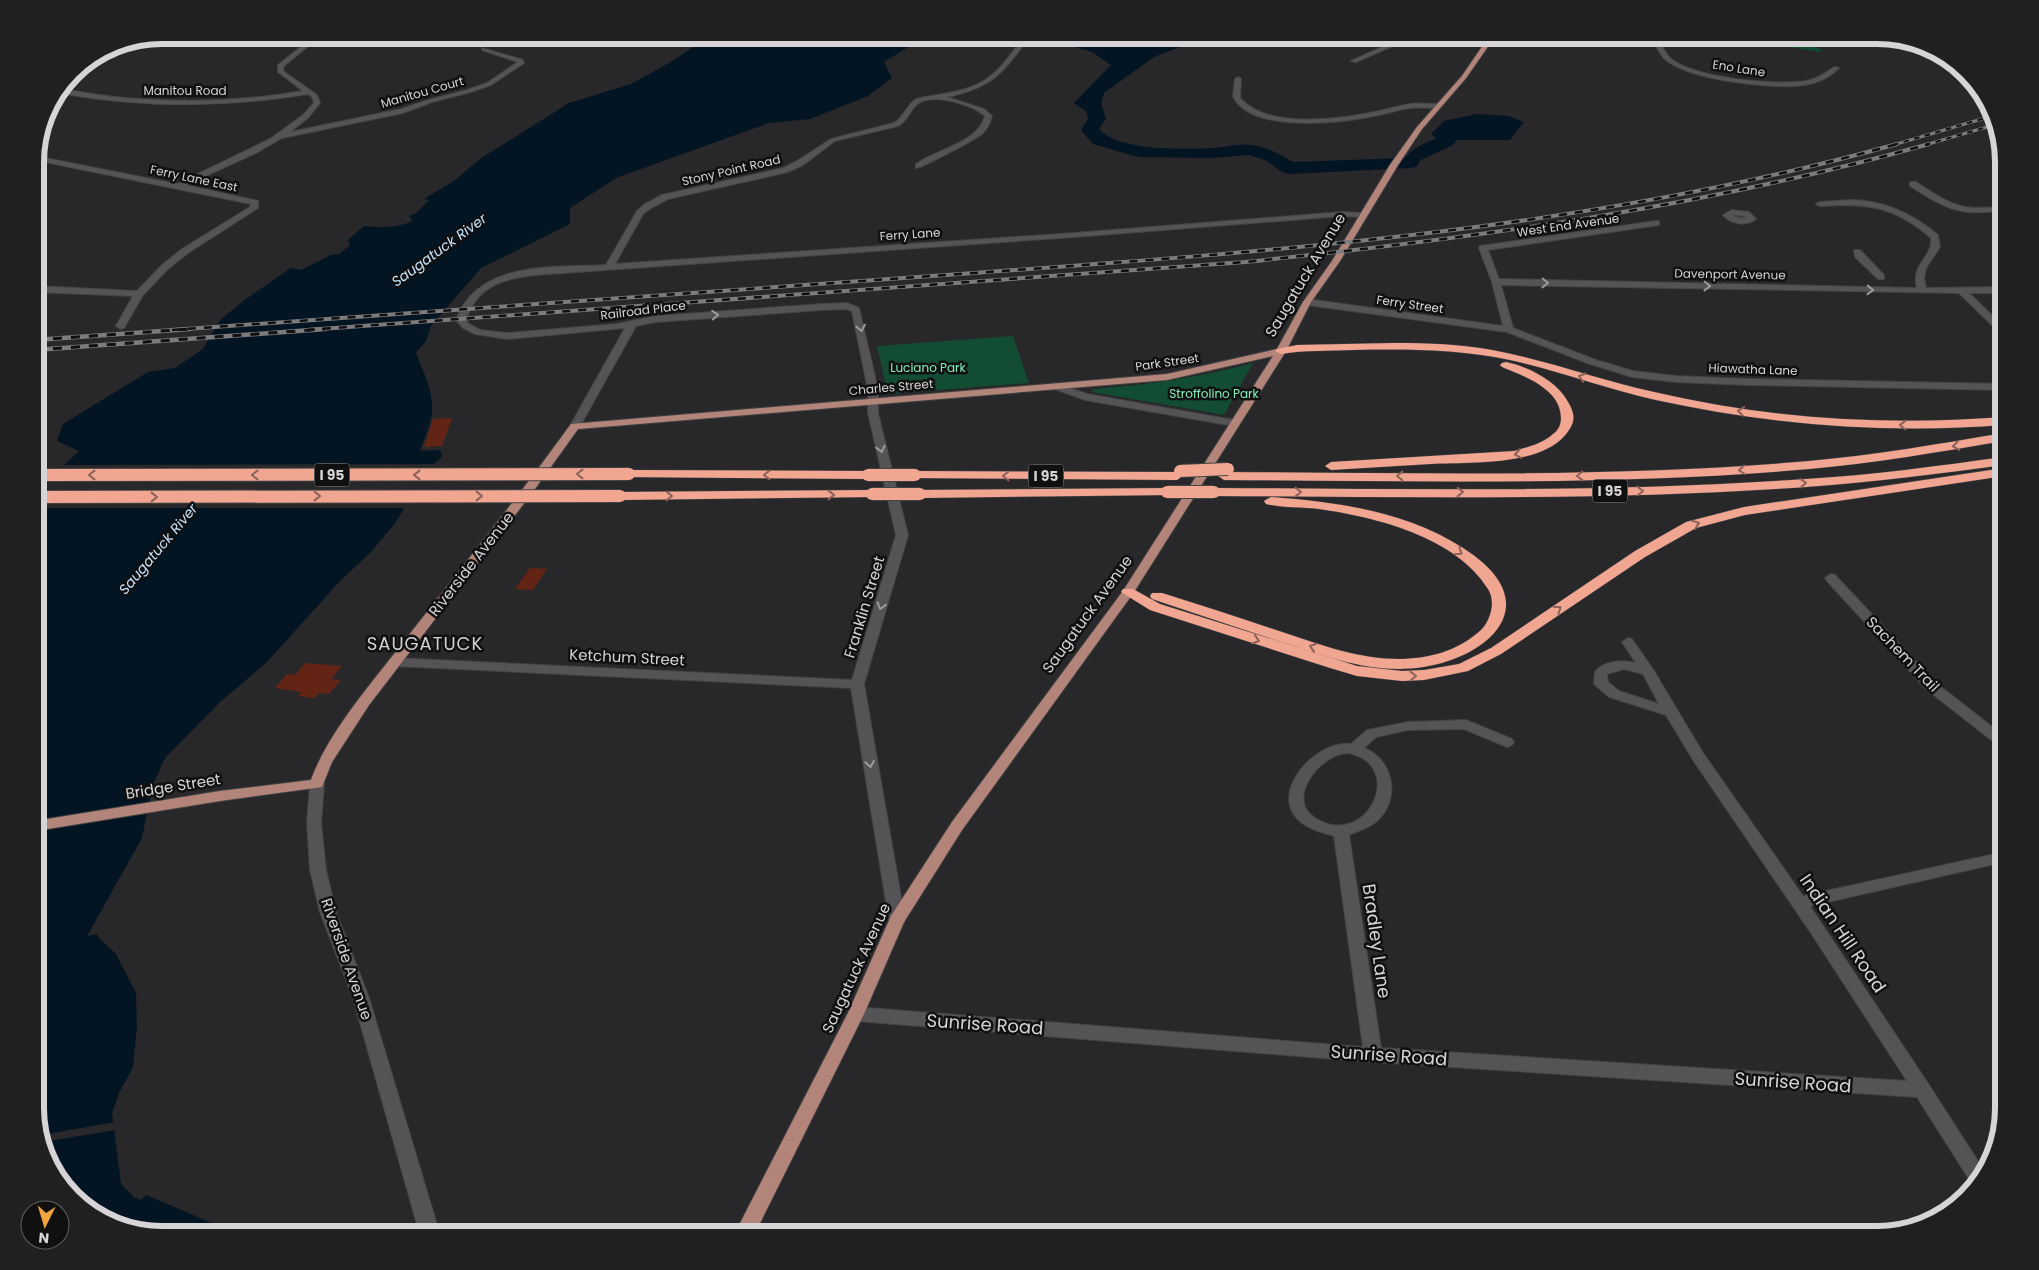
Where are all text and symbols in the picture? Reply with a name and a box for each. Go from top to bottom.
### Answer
street label: Eno Lane [1711,55,1767,81]
street label: Manitou Court [379,72,465,112]
street label: Manitou Road [143,82,227,99]
street label: Stony Point Road [680,150,782,190]
street label: Ferry Lane East [149,160,239,196]
water label: Saugatuck River [387,208,491,291]
street label: Saugatuck Avenue [1260,209,1350,341]
street label: West End Avenue [1516,209,1620,241]
street label: Ferry Lane [879,223,941,245]
street label: Davenport Avenue [1674,265,1786,283]
one-way arrow [1541,278,1549,288]
one-way arrow [1704,281,1711,291]
one-way arrow [1866,285,1874,295]
street label: Ferry Street [1375,291,1445,317]
street label: Railroad Place [599,296,687,324]
one-way arrow [711,309,719,320]
one-way arrow [855,323,865,332]
street label: Park Street [1134,349,1200,375]
park label: Luciano Park [890,359,967,376]
street label: Hiawatha Lane [1708,359,1798,379]
one-way arrow [1579,373,1587,383]
street label: Charles Street [848,375,934,399]
park label: Stroffolino Park [1169,385,1259,402]
one-way arrow [1737,407,1745,417]
one-way arrow [1899,420,1906,430]
one-way arrow [1952,441,1960,451]
one-way arrow [875,444,886,453]
one-way arrow [1513,449,1522,459]
road number: I 95 [314,464,350,486]
road number: I 95 [1028,464,1064,488]
one-way arrow [1738,465,1746,476]
one-way arrow [576,469,584,479]
one-way arrow [88,470,96,480]
one-way arrow [251,470,258,480]
one-way arrow [413,470,421,480]
one-way arrow [763,470,770,480]
one-way arrow [1576,470,1584,481]
one-way arrow [1001,471,1009,481]
one-way arrow [1396,471,1404,481]
one-way arrow [1799,478,1807,489]
road number: I 95 [1592,480,1628,502]
one-way arrow [1637,486,1645,496]
one-way arrow [1294,487,1302,497]
one-way arrow [1457,487,1465,497]
one-way arrow [828,490,836,500]
one-way arrow [313,491,321,502]
one-way arrow [476,491,483,501]
one-way arrow [666,491,673,501]
one-way arrow [150,492,158,502]
water label: Saugatuck River [114,499,203,599]
street label: Riverside Avenue [424,507,518,621]
one-way arrow [1691,520,1699,530]
one-way arrow [1454,546,1463,555]
street label: Saugatuck Avenue [1037,551,1137,677]
street label: Franklin Street [839,553,889,661]
one-way arrow [876,601,886,609]
one-way arrow [1552,606,1562,615]
street label: Sachem Trail [1862,612,1944,696]
district label: SAUGATUCK [367,631,483,656]
one-way arrow [1251,634,1259,644]
street label: Ketchum Street [569,643,685,671]
one-way arrow [1310,643,1318,653]
one-way arrow [1409,670,1417,681]
one-way arrow [864,759,874,768]
street label: Bridge Street [124,768,222,804]
street label: Indian Hill Road [1794,869,1892,997]
street label: Bradley Lane [1357,882,1397,1000]
street label: Riverside Avenue [316,895,378,1023]
street label: Saugatuck Avenue [817,900,895,1036]
street label: Sunrise Road [926,1007,1044,1041]
street label: Sunrise Road [1330,1038,1448,1072]
street label: Sunrise Road [1734,1065,1852,1099]
north arrow [20,1200,70,1250]
text: N [38,1228,50,1248]

